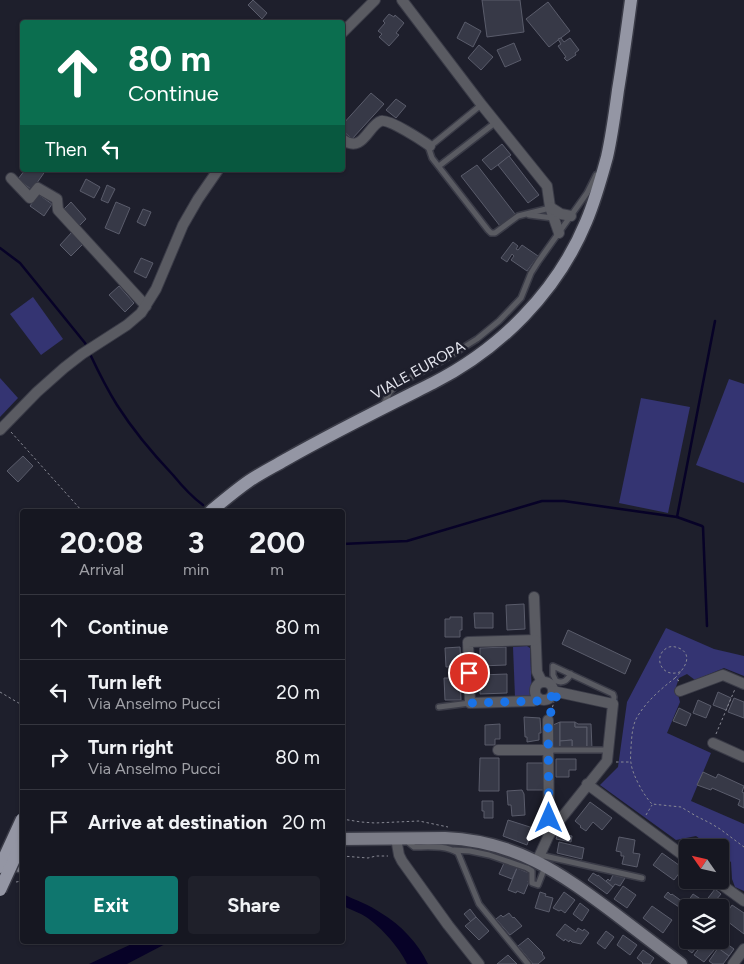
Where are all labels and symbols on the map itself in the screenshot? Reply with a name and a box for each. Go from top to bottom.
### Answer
street label: VIALE EUROPA [368,337,468,403]
pin [448,652,490,694]
position arrow [522,791,574,843]
north arrow [679,839,729,889]

